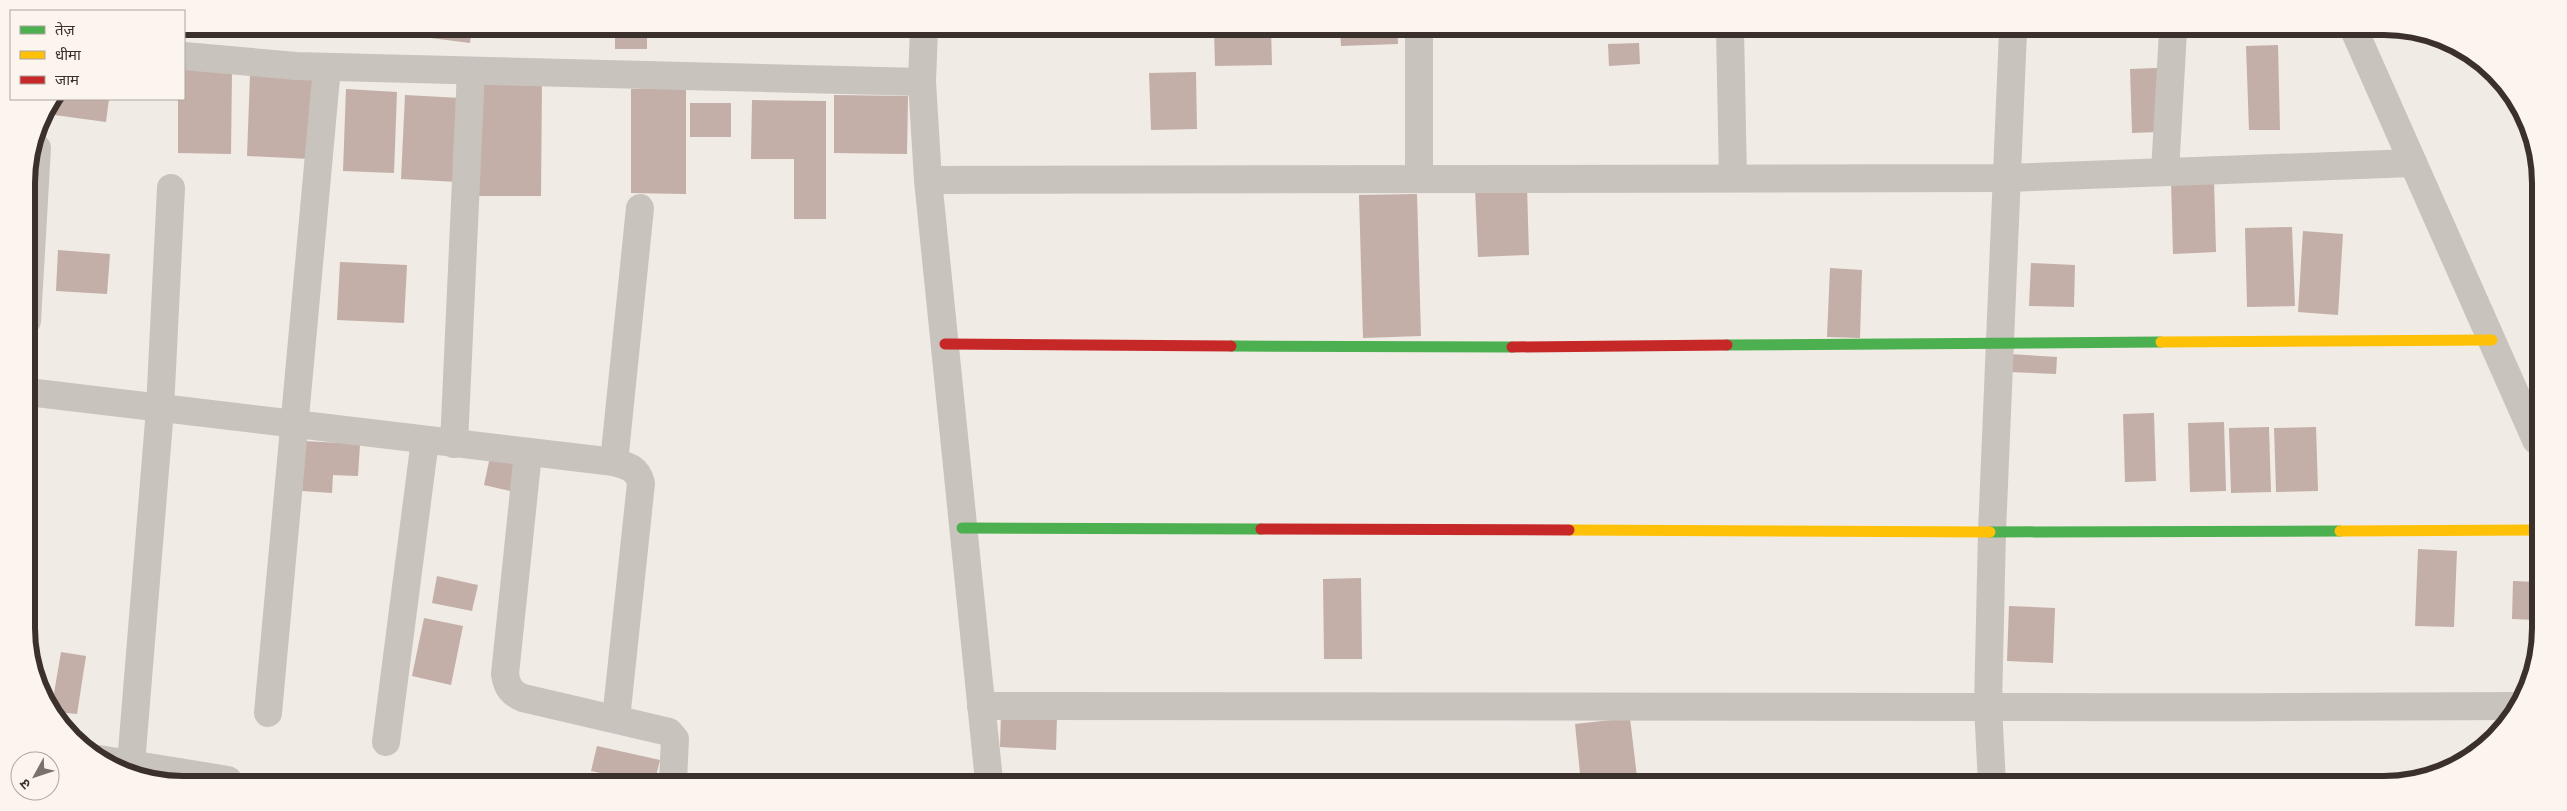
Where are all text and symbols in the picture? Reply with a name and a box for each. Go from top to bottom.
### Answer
legend [10,10,185,100]
text: तेज़ [55,20,76,39]
text: धीमा [55,45,82,64]
text: जाम [55,70,80,89]
north arrow [10,751,60,801]
text: उ [15,775,35,793]

